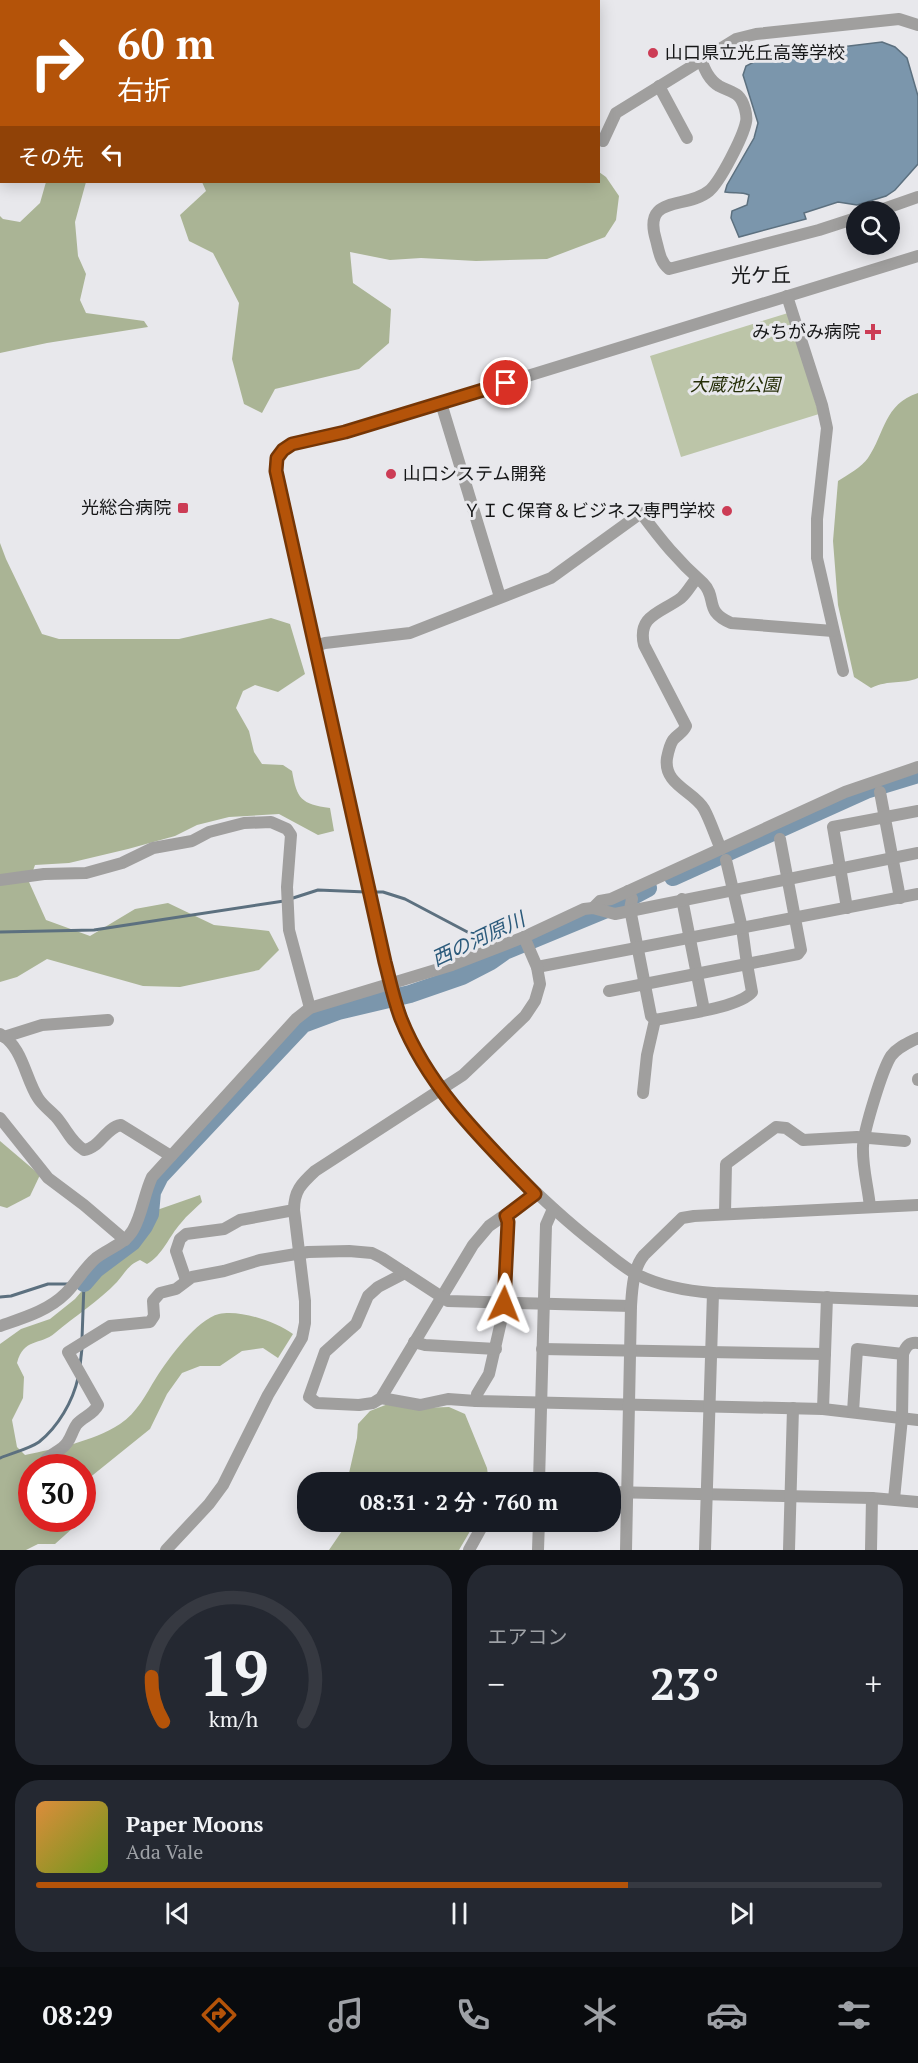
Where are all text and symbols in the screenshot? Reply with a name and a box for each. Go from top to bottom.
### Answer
text: 60 m [117,15,215,71]
icon: right [18,24,96,102]
place label: 山口県立光丘高等学校 [665,40,845,64]
marker: 山口県立光丘高等学校 [646,46,660,60]
text: 右折 [117,72,171,108]
icon: left [96,138,129,171]
text: その先 [18,142,84,171]
map controls [846,201,900,255]
button: search [846,201,900,255]
district label: 光ケ丘 [731,261,791,288]
place label: みちがみ病院 [752,319,860,343]
marker: みちがみ病院 [864,323,882,341]
pin [480,357,531,408]
icon: arrive [489,366,522,399]
park label: 大蔵池公園 [690,372,783,396]
place label: 山口システム開発 [403,461,546,485]
marker: 山口システム開発 [384,467,398,481]
place label: 光総合病院 [81,495,171,519]
place label: ＹＩＣ保育＆ビジネス専門学校 [463,498,715,522]
marker: 光総合病院 [176,501,190,515]
marker: ＹＩＣ保育＆ビジネス専門学校 [720,504,734,518]
water label: 西の河原川 [427,904,531,972]
position arrow [472,1272,536,1336]
speed limit sign: 30 [18,1454,96,1532]
text: 08:31 · 2 分 · 760 m [360,1487,558,1516]
text: エアコン [488,1623,568,1650]
text: 19 [198,1631,269,1714]
text: 23° [650,1653,719,1713]
text: − [488,1662,505,1705]
text: + [864,1662,882,1705]
text: km/h [208,1705,258,1733]
text: Paper Moons [126,1809,264,1838]
text: Ada Vale [126,1838,203,1865]
icon: previous [161,1897,194,1930]
icon: pause [443,1897,476,1930]
icon: next [725,1897,758,1930]
icon: directions [198,1994,240,2036]
icon: music [325,1994,367,2036]
icon: phone [452,1994,494,2036]
icon: climate [579,1994,621,2036]
icon: car [706,1994,748,2036]
icon: filters [833,1994,875,2036]
text: 08:29 [43,1997,113,2033]

